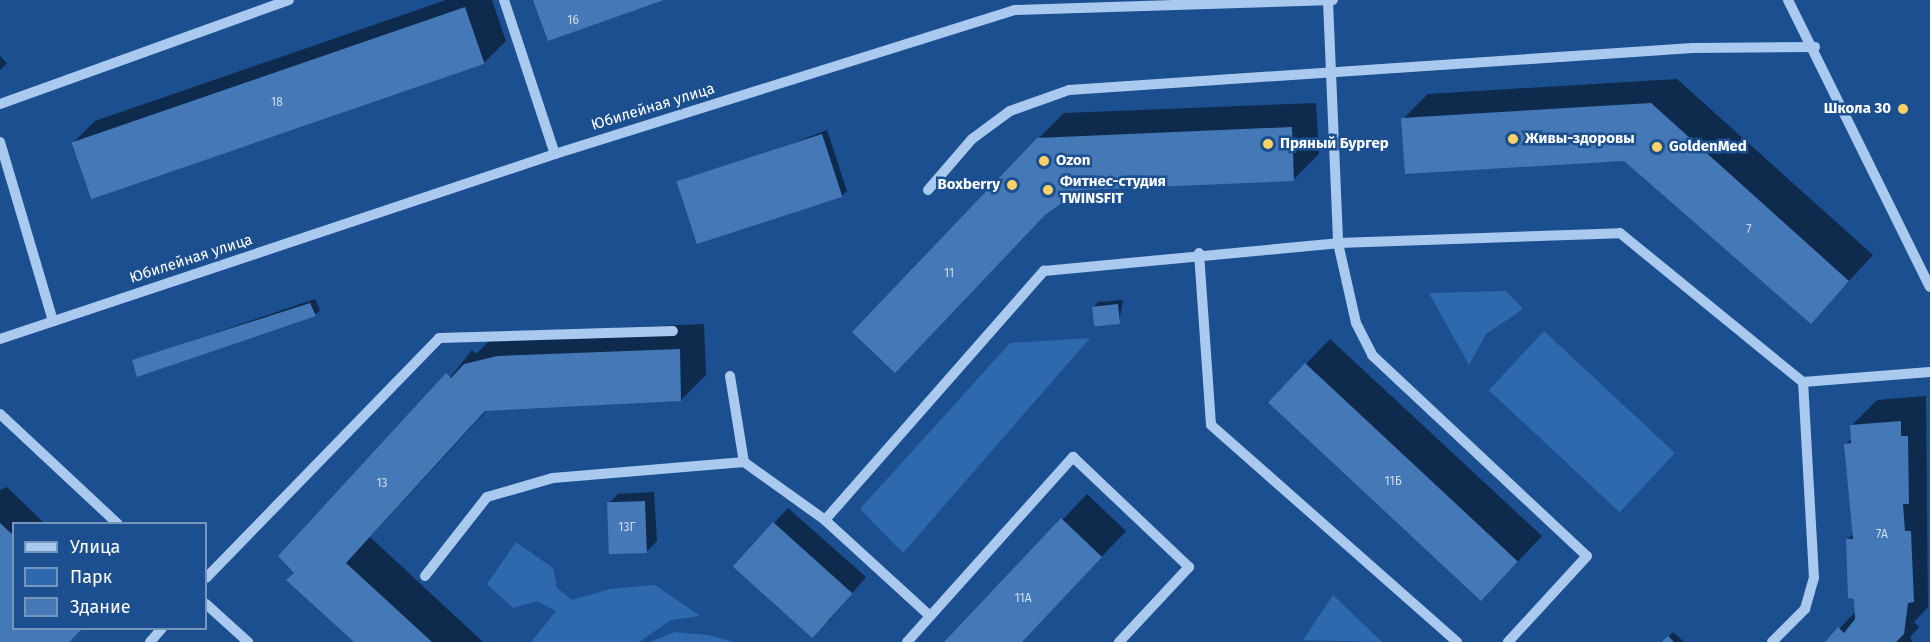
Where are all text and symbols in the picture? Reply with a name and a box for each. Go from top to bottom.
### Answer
house number: 16 [567,14,579,28]
street label: Юбилейная улица [589,80,717,134]
house number: 18 [271,96,283,110]
place label: Школа 30 [1824,100,1891,118]
marker: Школа 30 [1896,102,1910,116]
place label: Живы-здоровы [1525,130,1635,148]
marker: Живы-здоровы [1506,132,1520,146]
place label: Пряный Бургер [1280,135,1389,153]
marker: Пряный Бургер [1261,137,1275,151]
place label: GoldenMed [1669,138,1747,156]
marker: GoldenMed [1650,140,1664,154]
place label: Ozon [1056,152,1090,170]
marker: Ozon [1037,154,1051,168]
place label: Фитнес-студия TWINSFIT [1060,172,1166,207]
place label: Boxberry [937,176,1000,194]
marker: Boxberry [1005,178,1019,192]
marker: Фитнес-студия TWINSFIT [1041,183,1055,197]
house number: 7 [1746,223,1752,237]
street label: Юбилейная улица [127,231,255,287]
house number: 11 [944,267,954,281]
house number: 11Б [1384,475,1402,489]
house number: 13 [376,477,388,491]
house number: 13Г [618,521,636,535]
legend [12,522,207,630]
house number: 7А [1876,528,1888,542]
text: Улица [70,536,120,558]
text: Парк [70,566,112,588]
house number: 11А [1014,592,1032,606]
text: Здание [70,596,131,618]

